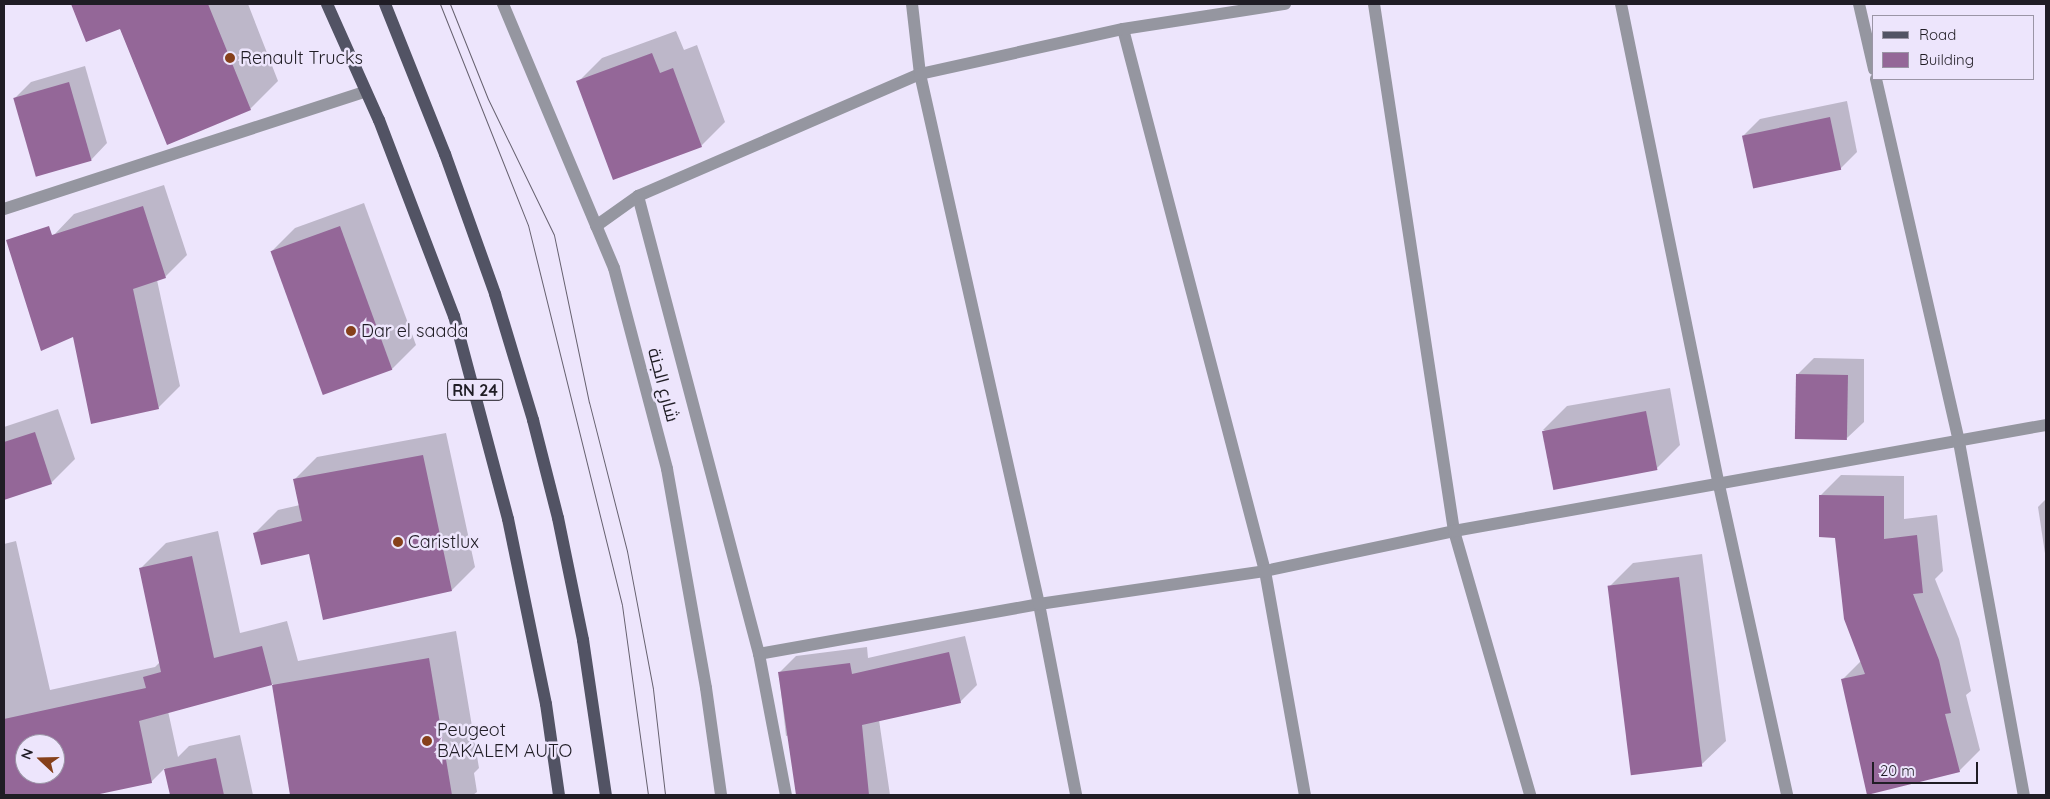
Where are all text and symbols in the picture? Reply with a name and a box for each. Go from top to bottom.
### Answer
legend [1872,15,2035,80]
text: Road [1919,25,1956,44]
place label: Renault Trucks [240,47,363,69]
text: Building [1919,50,1974,69]
marker: Renault Trucks [224,52,236,64]
place label: Dar el saada [361,320,468,342]
marker: Dar el saada [345,325,357,337]
street label: شارع الجنة [643,345,683,425]
road number: RN 24 [446,376,504,404]
place label: Caristlux [408,531,479,553]
marker: Caristlux [392,536,404,548]
place label: Peugeot BAKALEM AUTO [437,720,572,762]
north arrow [15,734,65,784]
marker: Peugeot BAKALEM AUTO [421,735,433,747]
text: N [17,746,37,762]
scale bar [1875,752,1981,784]
text: 20 m [1880,761,1915,780]

